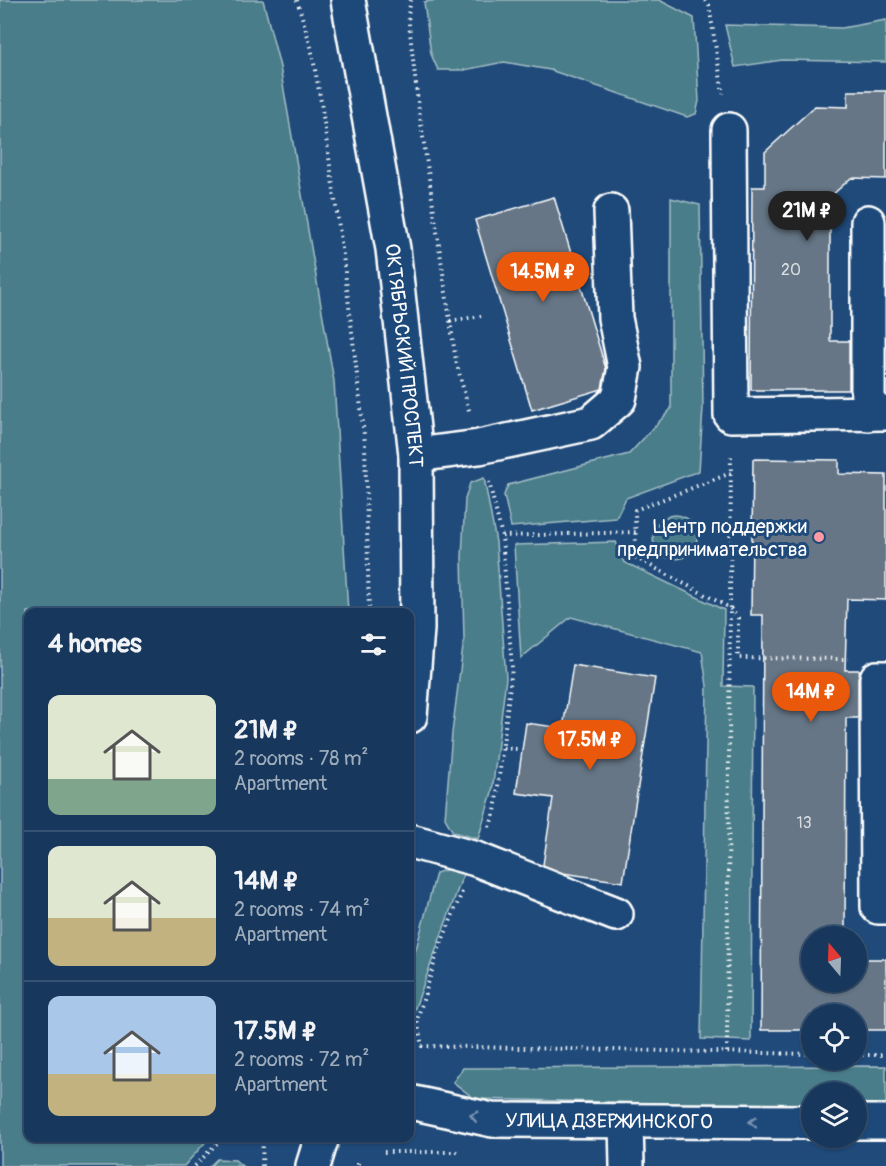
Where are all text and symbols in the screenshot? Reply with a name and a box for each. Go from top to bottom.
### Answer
pin: 21M ₽ [765,191,849,242]
text: 21M ₽ [782,198,832,223]
street label: ОКТЯБРЬСКИЙ ПРОСПЕКТ [379,242,428,467]
pin: 14.5M ₽ [488,252,598,303]
text: 14.5M ₽ [510,259,576,284]
house number: 20 [781,260,801,280]
place label: Центр поддержки предпринимательства [617,514,807,562]
marker: Центр поддержки предпринимательства [812,530,826,544]
text: 4 homes [48,628,142,660]
icon: filters [357,628,390,661]
pin: 14M ₽ [769,672,853,723]
text: 14M ₽ [786,679,836,704]
text: 21M ₽ [234,714,299,746]
icon: home [96,719,168,791]
pin: 17.5M ₽ [535,720,645,771]
text: 17.5M ₽ [558,727,622,752]
text: 2 rooms · 78 m² [234,746,368,771]
text: Apartment [234,771,327,796]
house number: 13 [796,813,812,833]
text: 14M ₽ [234,865,299,897]
icon: home [96,870,168,942]
text: 2 rooms · 74 m² [234,897,370,922]
text: Apartment [234,922,327,947]
north arrow [801,926,867,992]
map controls [801,926,867,1148]
button: locate [801,1004,867,1070]
text: 17.5M ₽ [234,1015,318,1047]
icon: home [96,1020,168,1092]
text: 2 rooms · 72 m² [234,1047,369,1072]
text: Apartment [234,1072,327,1097]
button: layers [801,1082,867,1148]
street label: УЛИЦА ДЗЕРЖИНСКОГО [505,1108,713,1134]
one-way arrow [470,1110,480,1123]
one-way arrow [749,1116,758,1128]

